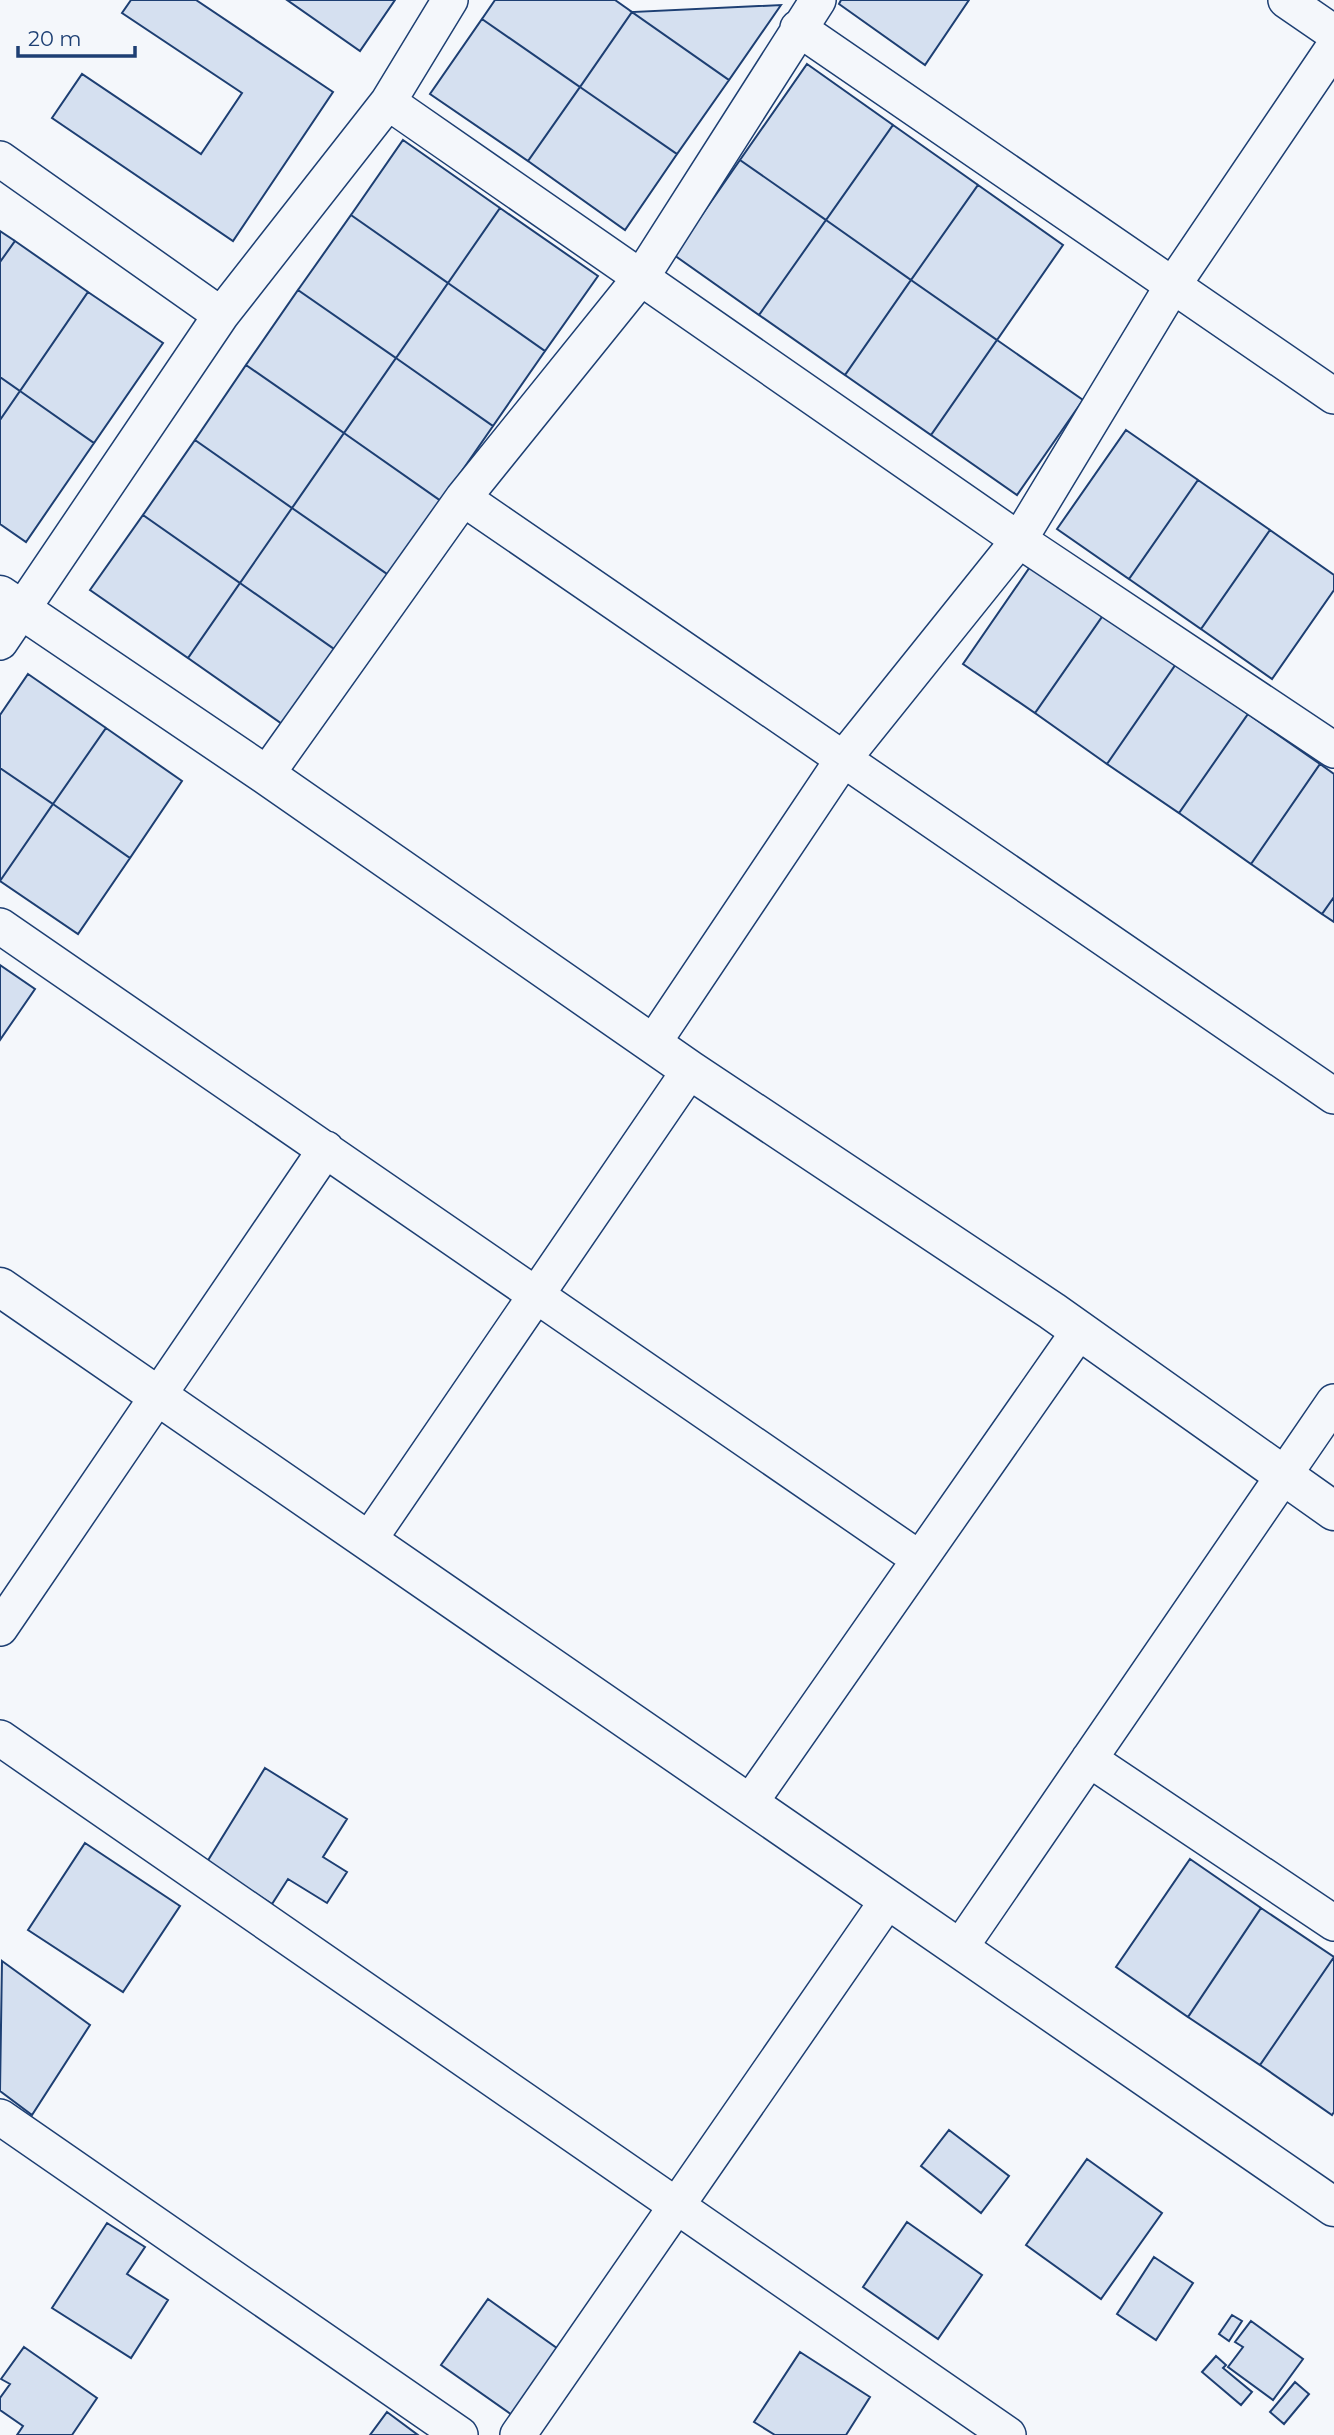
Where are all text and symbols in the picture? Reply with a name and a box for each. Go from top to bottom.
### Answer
scale bar [18,14,135,58]
text: 20 m [28,26,82,51]

